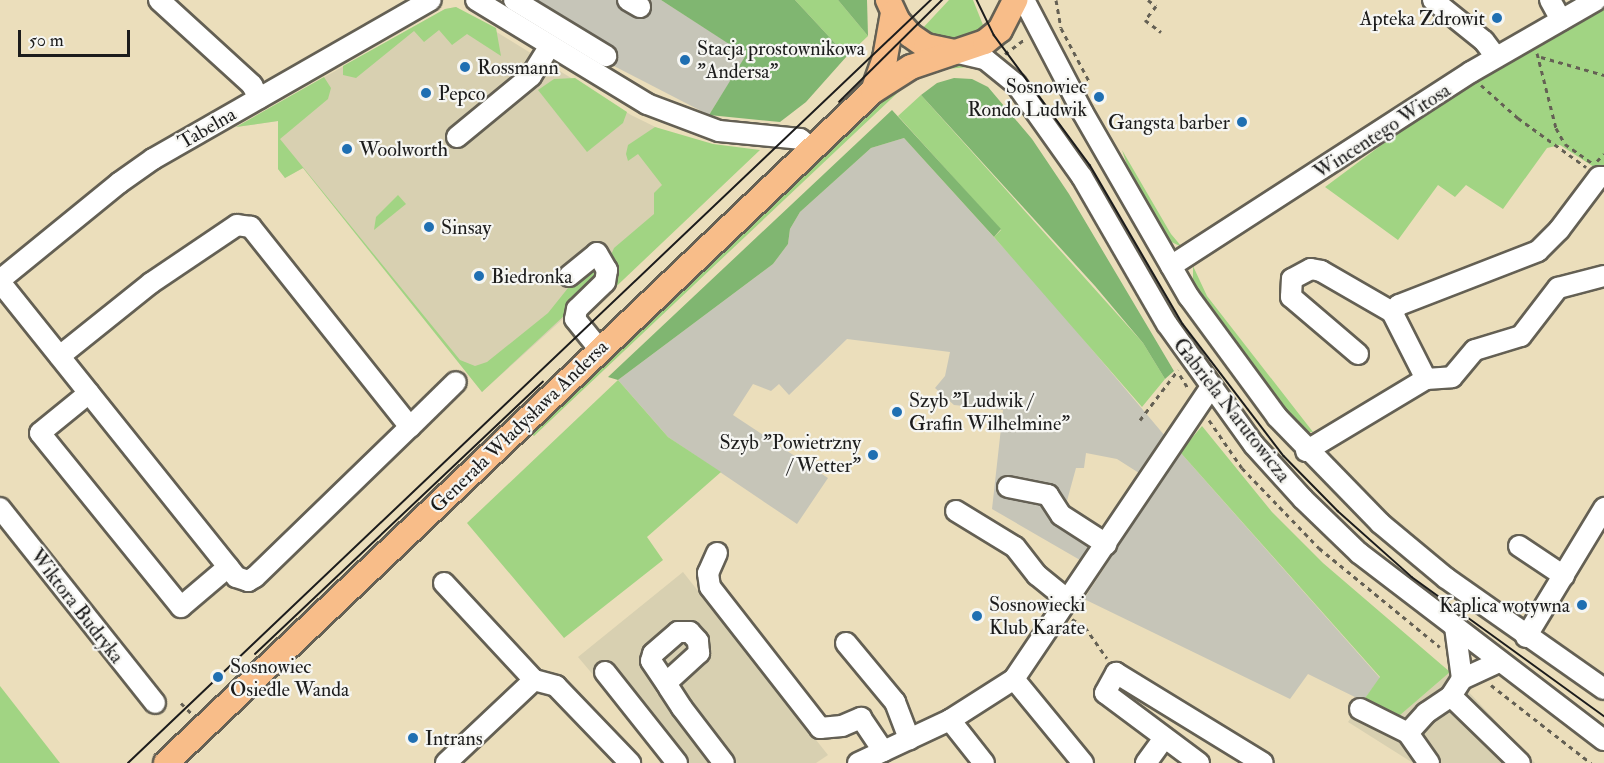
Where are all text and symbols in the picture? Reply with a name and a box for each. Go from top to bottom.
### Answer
place label: Apteka Zdrowit [1360,6,1485,30]
marker: Apteka Zdrowit [1490,11,1504,25]
scale bar [21,18,134,56]
text: 50 m [29,29,64,52]
place label: Stacja prostownikowa "Andersa" [697,36,865,83]
marker: Stacja prostownikowa "Andersa" [678,53,692,67]
place label: Rossmann [477,55,559,79]
marker: Rossmann [458,60,472,74]
place label: Sosnowiec Rondo Ludwik [967,74,1087,121]
street label: Wincentego Witosa [1309,78,1455,184]
place label: Pepco [438,81,485,105]
marker: Pepco [419,86,433,100]
marker: Sosnowiec Rondo Ludwik [1092,90,1106,104]
street label: Tabelna [174,102,240,154]
place label: Gangsta barber [1108,110,1230,134]
marker: Gangsta barber [1235,115,1249,129]
place label: Woolworth [359,137,448,161]
marker: Woolworth [340,142,354,156]
place label: Sinsay [441,215,491,239]
marker: Sinsay [422,220,436,234]
place label: Biedronka [491,264,572,288]
marker: Biedronka [472,269,486,283]
street label: Gabriela Narutowicza [1168,333,1296,487]
street label: Generała Władysława Andersa [425,335,613,517]
place label: Szyb "Ludwik / Grafin Wilhelmine" [909,388,1070,435]
marker: Szyb "Ludwik / Grafin Wilhelmine" [890,405,904,419]
place label: Szyb "Powietrzny / Wetter" [719,431,861,478]
marker: Szyb "Powietrzny / Wetter" [866,448,880,462]
street label: Wiktora Budryka [25,544,129,668]
place label: Sosnowiecki Klub Karate [989,592,1085,639]
place label: Kaplica wotywna [1439,593,1570,617]
marker: Kaplica wotywna [1575,598,1589,612]
marker: Sosnowiecki Klub Karate [970,609,984,623]
place label: Sosnowiec Osiedle Wanda [230,654,349,701]
marker: Sosnowiec Osiedle Wanda [211,670,225,684]
place label: Intrans [425,726,483,750]
marker: Intrans [406,731,420,745]

